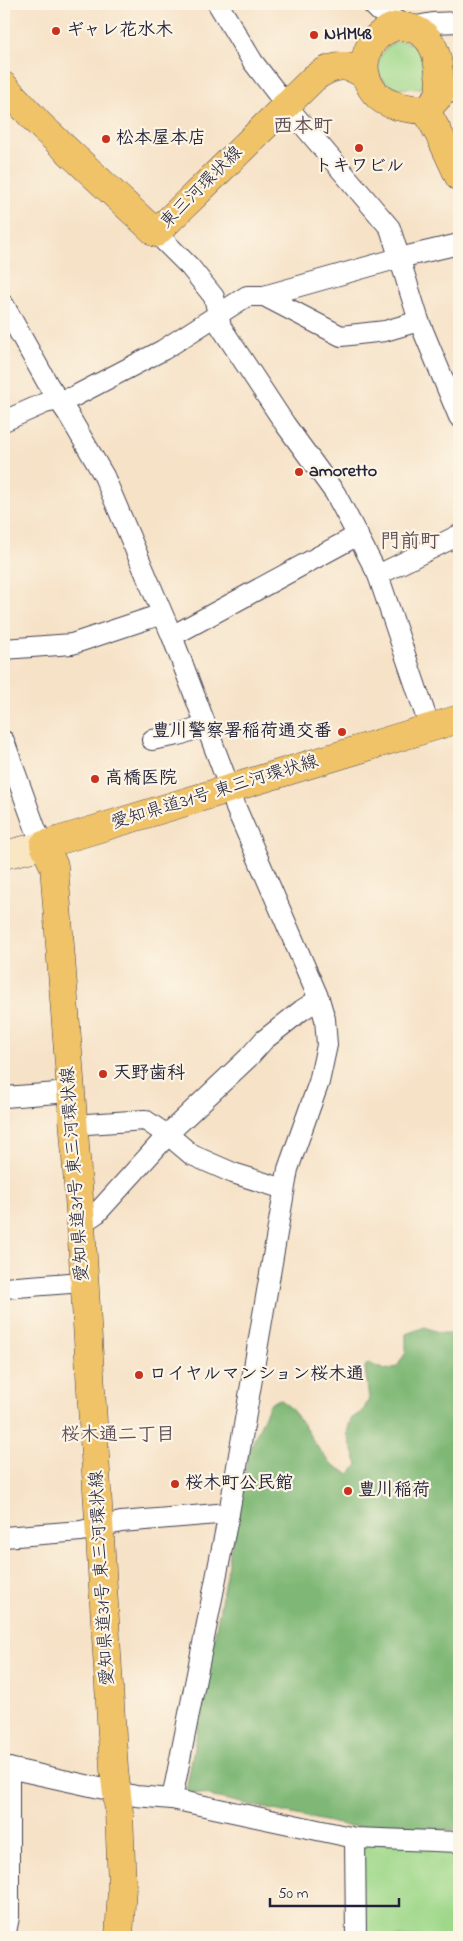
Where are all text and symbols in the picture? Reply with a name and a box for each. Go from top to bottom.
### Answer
place label: ギャレ花水木 [66,18,173,44]
place label: NHM48 [324,22,372,48]
marker: ギャレ花水木 [50,25,62,37]
marker: NHM48 [308,29,320,41]
district label: 西本町 [273,113,333,142]
place label: 松本屋本店 [116,126,206,152]
marker: 松本屋本店 [100,133,112,145]
street label: 東三河環状線 [155,141,249,235]
marker: トキワビル [353,142,365,154]
place label: トキワビル [314,154,404,180]
place label: amoretto [309,459,377,485]
marker: amoretto [293,466,305,478]
district label: 門前町 [380,528,440,557]
place label: 豊川警察署稲荷通交番 [152,719,332,745]
marker: 豊川警察署稲荷通交番 [336,726,348,738]
street label: 愛知県道31号 東三河環状線 [108,749,322,837]
place label: 高橋医院 [105,766,177,792]
marker: 高橋医院 [89,773,101,785]
place label: 天野歯科 [113,1061,185,1087]
street label: 愛知県道31号 東三河環状線 [56,1066,96,1282]
marker: 天野歯科 [97,1068,109,1080]
place label: ロイヤルマンション桜木通 [149,1362,364,1388]
marker: ロイヤルマンション桜木通 [133,1369,145,1381]
district label: 桜木通二丁目 [61,1422,175,1449]
street label: 愛知県道31号 東三河環状線 [84,1470,122,1686]
place label: 桜木町公民館 [185,1471,293,1497]
marker: 桜木町公民館 [169,1478,181,1490]
place label: 豊川稲荷 [358,1478,430,1504]
marker: 豊川稲荷 [342,1485,354,1497]
scale bar [270,1876,399,1908]
text: 50 m [278,1883,309,1905]

